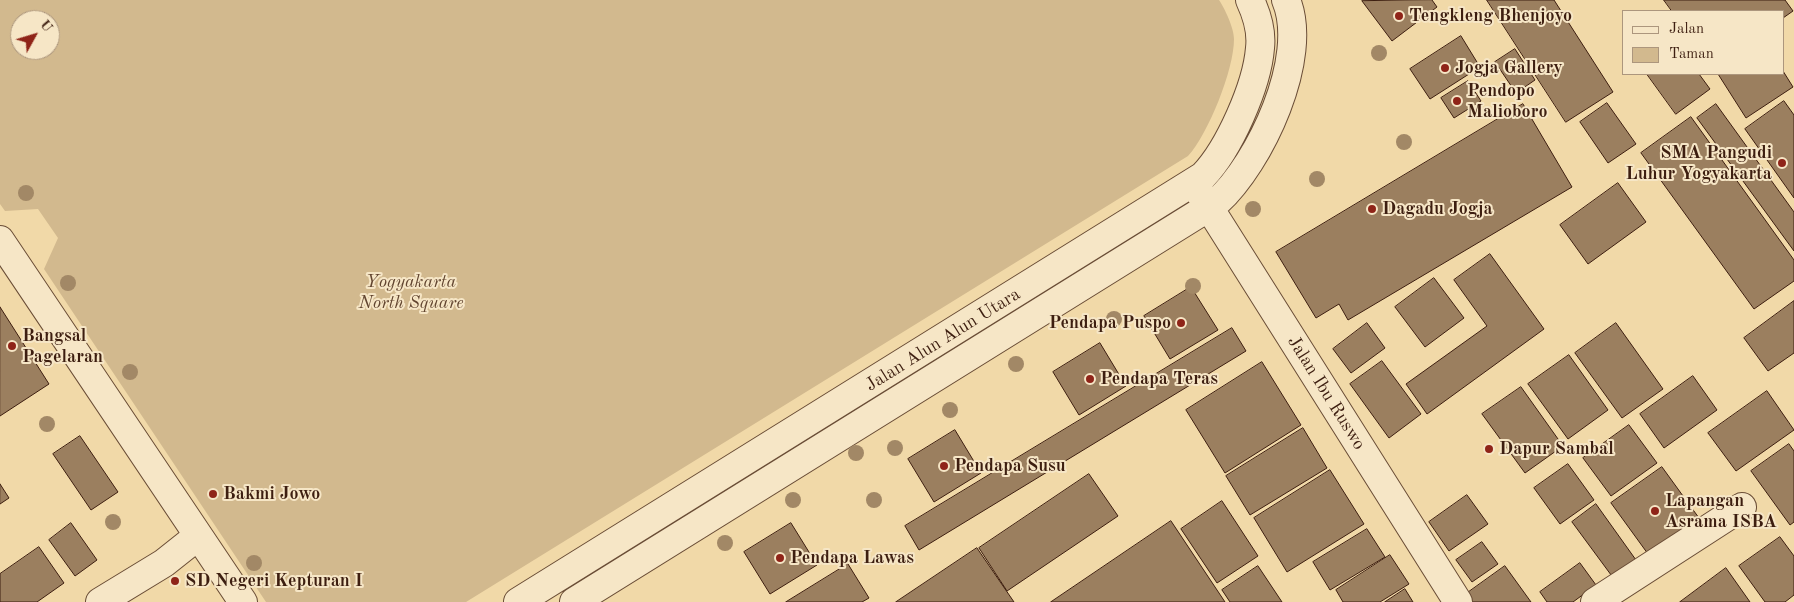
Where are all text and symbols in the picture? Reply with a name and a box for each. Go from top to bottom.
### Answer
place label: Tengkleng Bhenjoyo [1409,5,1572,27]
north arrow [10,10,60,60]
marker: Tengkleng Bhenjoyo [1393,10,1405,22]
legend [1622,10,1784,75]
text: U [37,17,55,35]
text: Jalan [1669,22,1704,37]
text: Taman [1669,47,1714,62]
place label: Jogja Gallery [1455,57,1563,79]
marker: Jogja Gallery [1439,62,1451,74]
place label: Pendopo Malioboro [1467,80,1548,122]
marker: Pendopo Malioboro [1451,95,1463,107]
place label: SMA Pangudi Luhur Yogyakarta [1626,142,1772,184]
marker: SMA Pangudi Luhur Yogyakarta [1776,157,1788,169]
place label: Dagadu Jogja [1382,198,1493,220]
marker: Dagadu Jogja [1366,203,1378,215]
park label: Yogyakarta North Square [358,271,464,314]
street label: Jalan Alun Alun Utara [862,284,1024,396]
place label: Pendapa Puspo [1049,312,1171,334]
marker: Pendapa Puspo [1175,317,1187,329]
place label: Bangsal Pagelaran [22,325,103,368]
street label: Jalan Ibu Ruswo [1282,332,1370,454]
marker: Bangsal Pagelaran [6,340,18,352]
place label: Pendapa Teras [1100,368,1218,390]
marker: Pendapa Teras [1084,373,1096,385]
place label: Dapur Sambal [1499,438,1614,460]
marker: Dapur Sambal [1483,443,1495,455]
place label: Pendapa Susu [954,455,1066,477]
marker: Pendapa Susu [938,460,950,472]
place label: Bakmi Jowo [223,483,320,505]
marker: Bakmi Jowo [207,488,219,500]
place label: Lapangan Asrama ISBA [1665,490,1777,532]
marker: Lapangan Asrama ISBA [1649,505,1661,517]
place label: Pendapa Lawas [790,547,914,569]
marker: Pendapa Lawas [774,552,786,564]
place label: SD Negeri Kepturan I [185,570,363,592]
marker: SD Negeri Kepturan I [169,575,181,587]

